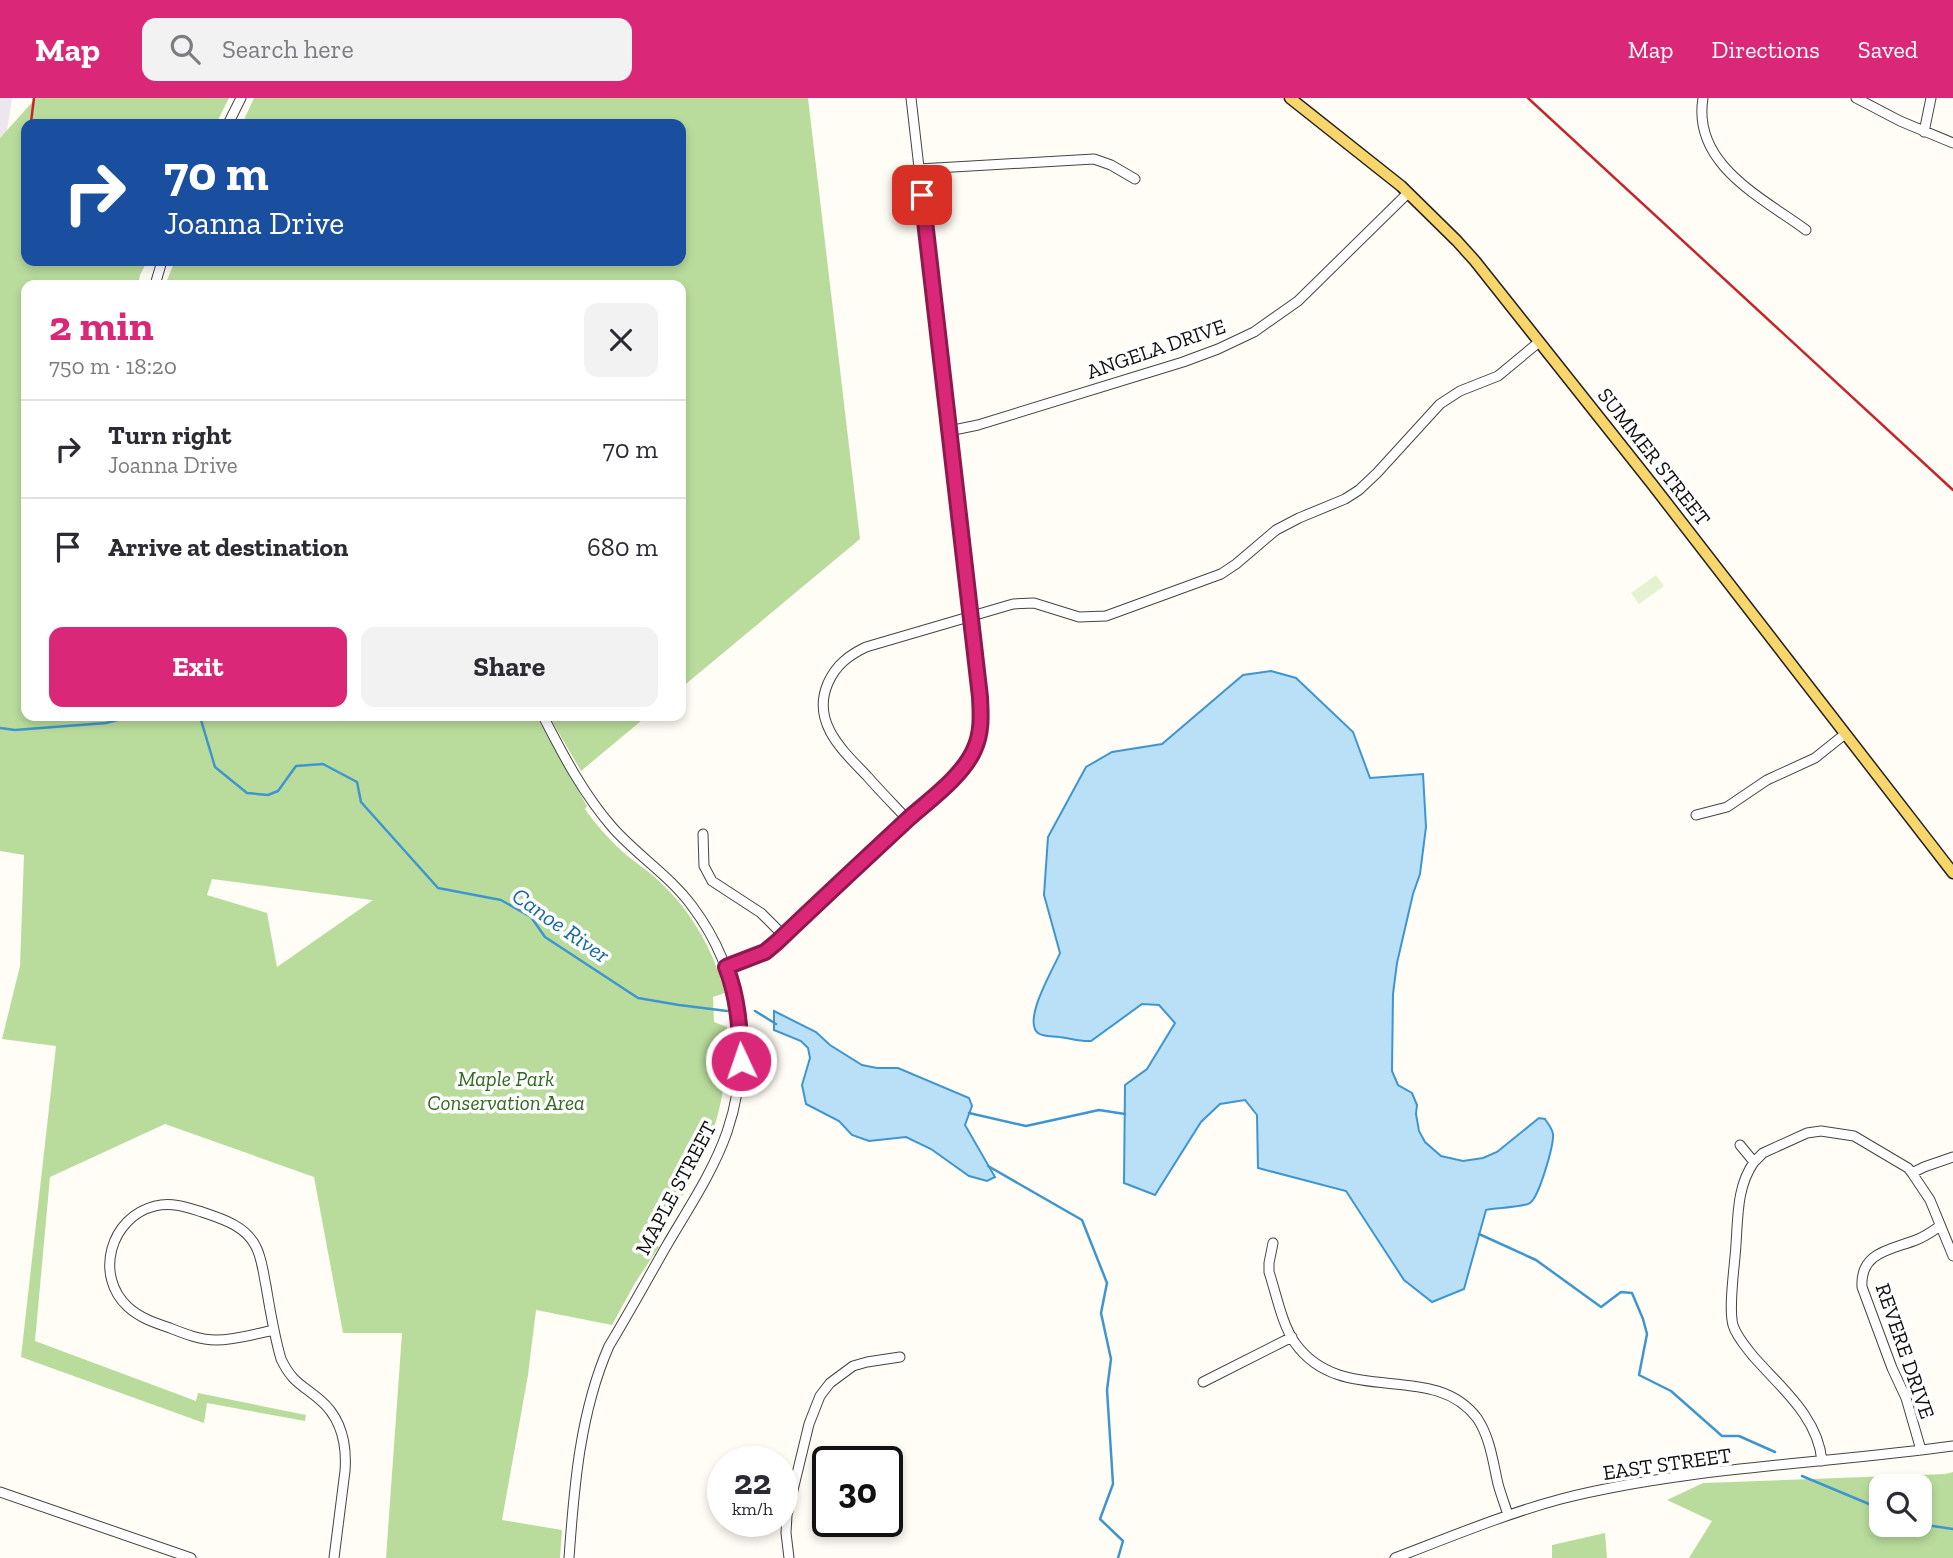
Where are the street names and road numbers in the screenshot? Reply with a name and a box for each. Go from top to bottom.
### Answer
street label: ANGELA DRIVE [1083,313,1228,384]
street label: SUMMER STREET [1593,383,1716,531]
street label: MAPLE STREET [630,1117,721,1259]
street label: REVERE DRIVE [1871,1280,1940,1422]
street label: EAST STREET [1601,1442,1733,1485]

